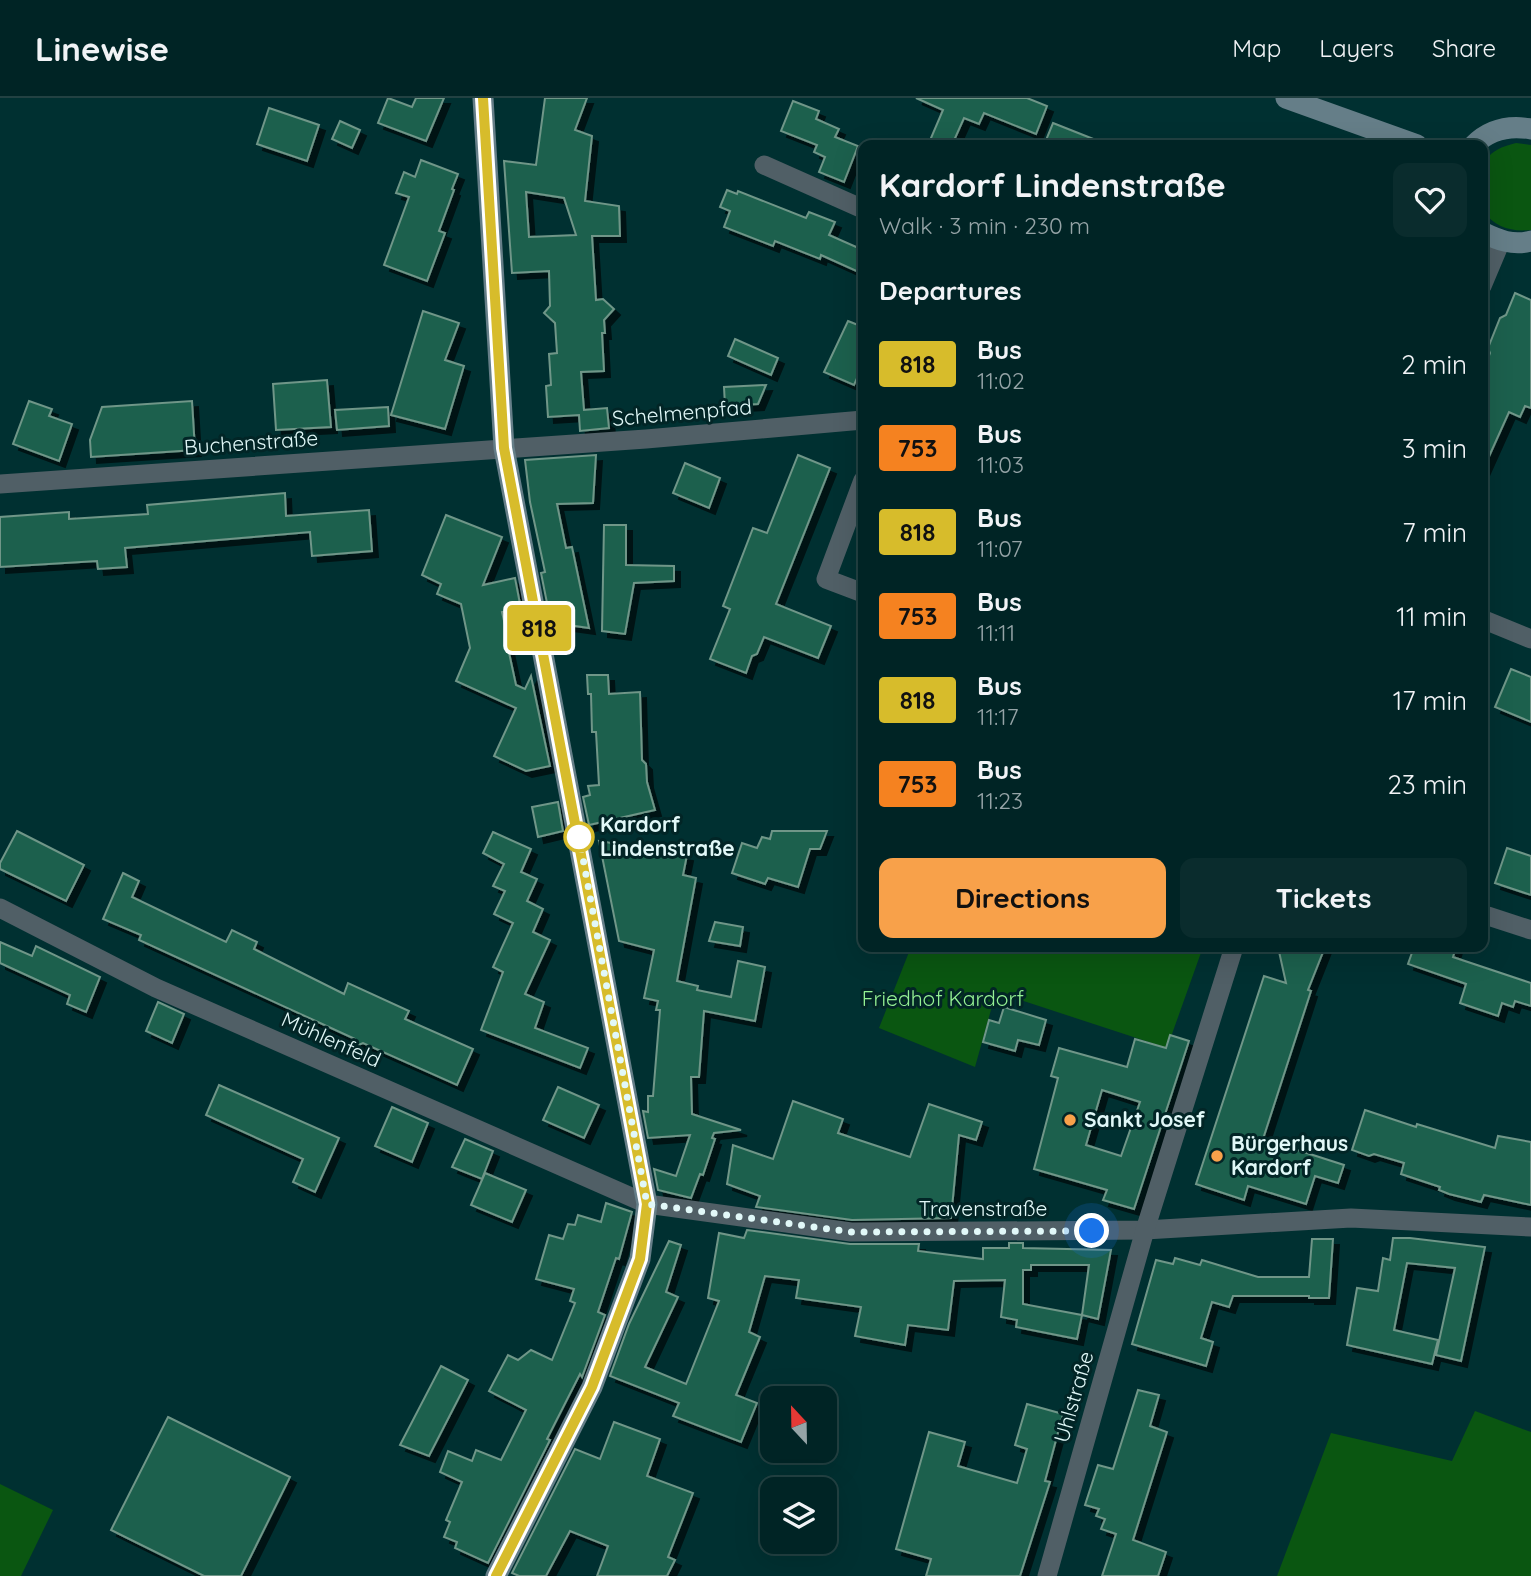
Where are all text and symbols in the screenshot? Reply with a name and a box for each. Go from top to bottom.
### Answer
text: Linewise [35,28,169,69]
text: Map [1232,33,1281,63]
text: Layers [1319,33,1394,63]
text: Share [1432,33,1496,63]
button: heart [1393,163,1467,237]
text: Kardorf Lindenstraße [879,164,1226,205]
text: Walk · 3 min · 230 m [879,211,1090,240]
text: Departures [879,274,1022,307]
text: Bus [977,333,1022,366]
text: 2 min [1401,348,1467,381]
text: 818 [900,349,935,379]
text: 11:02 [977,366,1025,395]
street label: Schelmenpfad [611,393,753,431]
text: Bus [977,417,1022,450]
street label: Buchenstraße [183,424,319,460]
text: 3 min [1402,432,1467,465]
text: 753 [898,433,937,463]
text: 11:03 [977,450,1024,479]
text: Bus [977,501,1022,534]
text: 7 min [1402,516,1467,549]
text: 818 [900,517,935,547]
text: 11:07 [977,534,1023,563]
text: Bus [977,585,1022,618]
text: 11 min [1396,600,1467,633]
text: 753 [898,601,937,631]
line badge: 818 [499,605,579,651]
text: 818 [521,613,557,643]
text: 11:11 [977,618,1015,647]
text: Bus [977,669,1022,702]
text: 17 min [1393,684,1467,717]
text: 818 [900,685,935,715]
text: 11:17 [977,702,1019,731]
text: Bus [977,753,1022,786]
text: 23 min [1388,768,1467,801]
text: 753 [898,769,937,799]
text: 11:23 [977,786,1023,815]
place label: Kardorf Lindenstraße [600,811,735,861]
marker: Kardorf Lindenstraße [564,822,594,852]
button: Directions [879,858,1166,938]
button: Tickets [1180,858,1467,938]
park label: Friedhof Kardorf [862,985,1025,1011]
street label: Mühlenfeld [278,1006,385,1072]
place label: Sankt Josef [1084,1106,1206,1132]
marker: Sankt Josef [1062,1112,1078,1128]
place label: Bürgerhaus Kardorf [1231,1130,1348,1180]
marker: Bürgerhaus Kardorf [1209,1148,1225,1164]
street label: Travenstraße [919,1195,1047,1221]
your location [1074,1213,1109,1248]
street label: Uhlstraße [1048,1348,1098,1445]
north arrow [760,1386,836,1463]
map controls [760,1386,837,1554]
button: layers [760,1477,837,1554]

